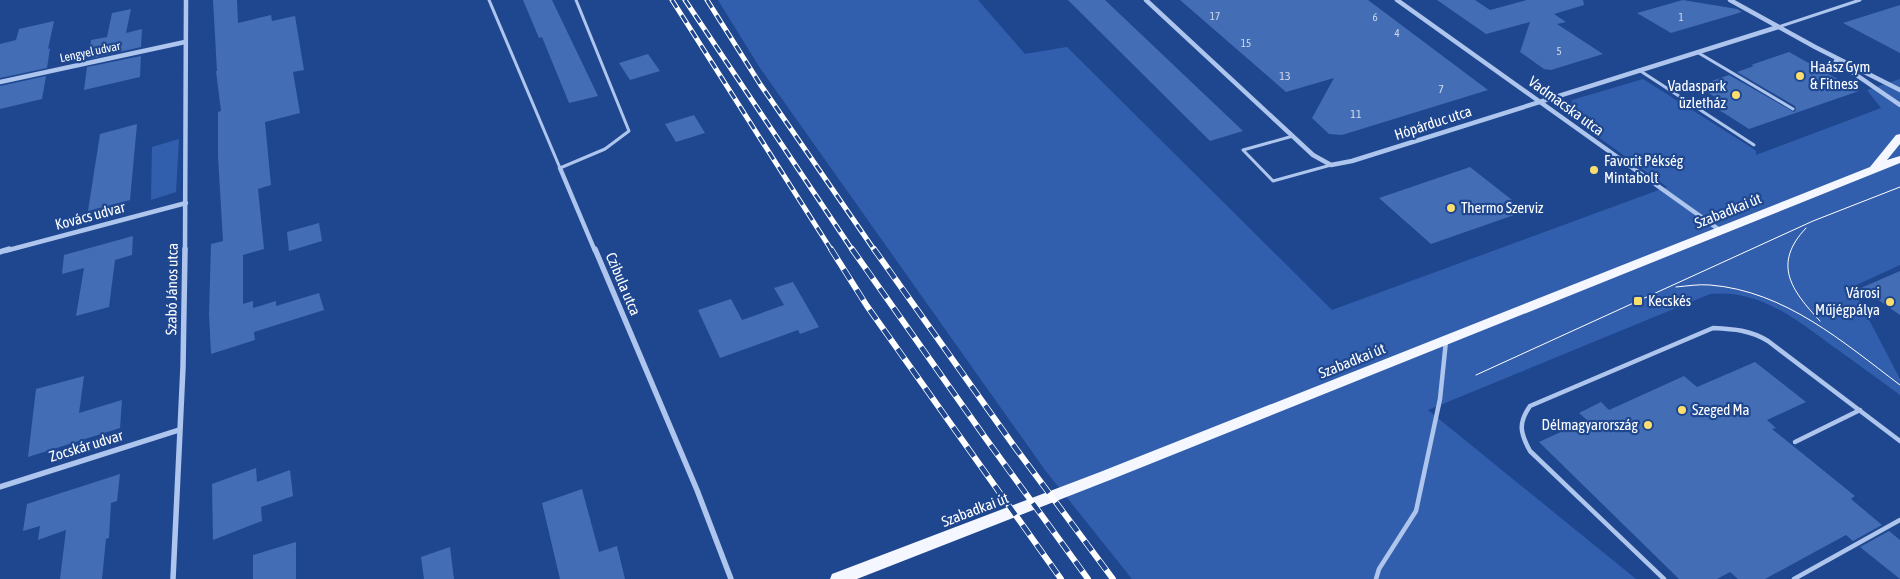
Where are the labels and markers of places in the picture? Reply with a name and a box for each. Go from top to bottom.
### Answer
place label: Haász Gym & Fitness [1810,58,1870,92]
marker: Haász Gym & Fitness [1794,70,1806,82]
place label: Vadaspark üzletház [1668,77,1727,111]
marker: Vadaspark üzletház [1730,89,1742,101]
place label: Favorit Pékség Mintabolt [1604,152,1684,186]
marker: Favorit Pékség Mintabolt [1588,164,1600,176]
place label: Thermo Szerviz [1461,199,1544,216]
marker: Thermo Szerviz [1445,202,1457,214]
place label: Városi Műjégpálya [1815,284,1880,318]
place label: Kecskés [1648,292,1691,309]
marker: Kecskés [1632,295,1644,307]
marker: Városi Műjégpálya [1884,296,1896,308]
place label: Szeged Ma [1692,401,1749,418]
marker: Szeged Ma [1676,404,1688,416]
place label: Délmagyarország [1542,416,1639,433]
marker: Délmagyarország [1642,419,1654,431]

